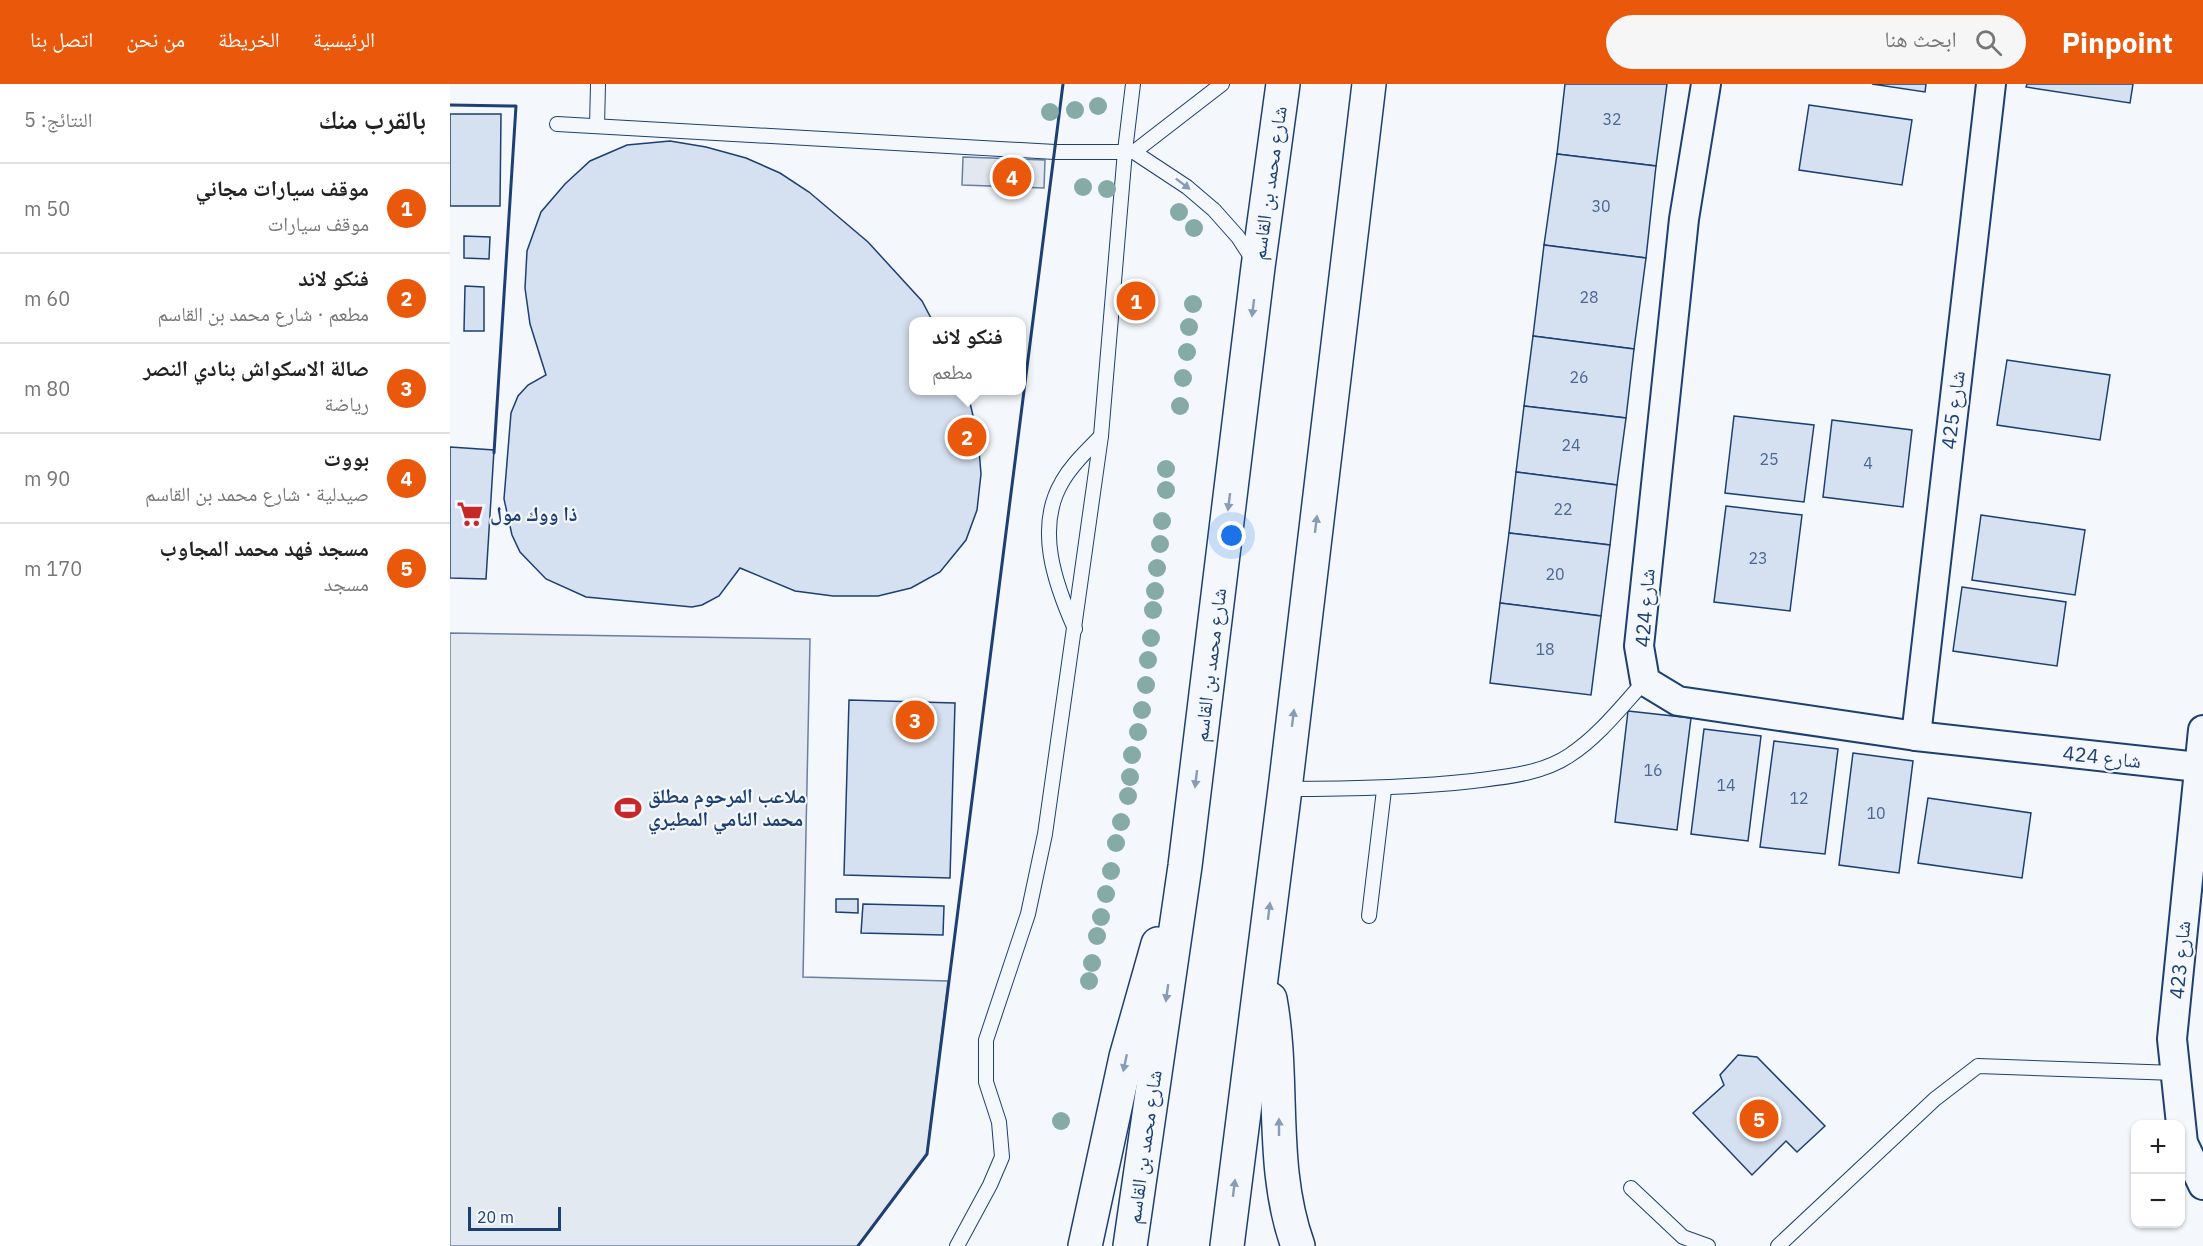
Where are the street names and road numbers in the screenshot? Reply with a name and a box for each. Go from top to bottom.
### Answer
street label: شارع محمد بن القاسم [1244,104,1294,262]
street label: شارع 425 [1934,369,1971,451]
street label: شارع 424 [1628,568,1661,648]
street label: شارع محمد بن القاسم [1187,586,1233,744]
street label: شارع 424 [2061,739,2143,774]
street label: شارع 423 [2163,920,2196,1000]
street label: شارع محمد بن القاسم [1119,1068,1169,1226]

